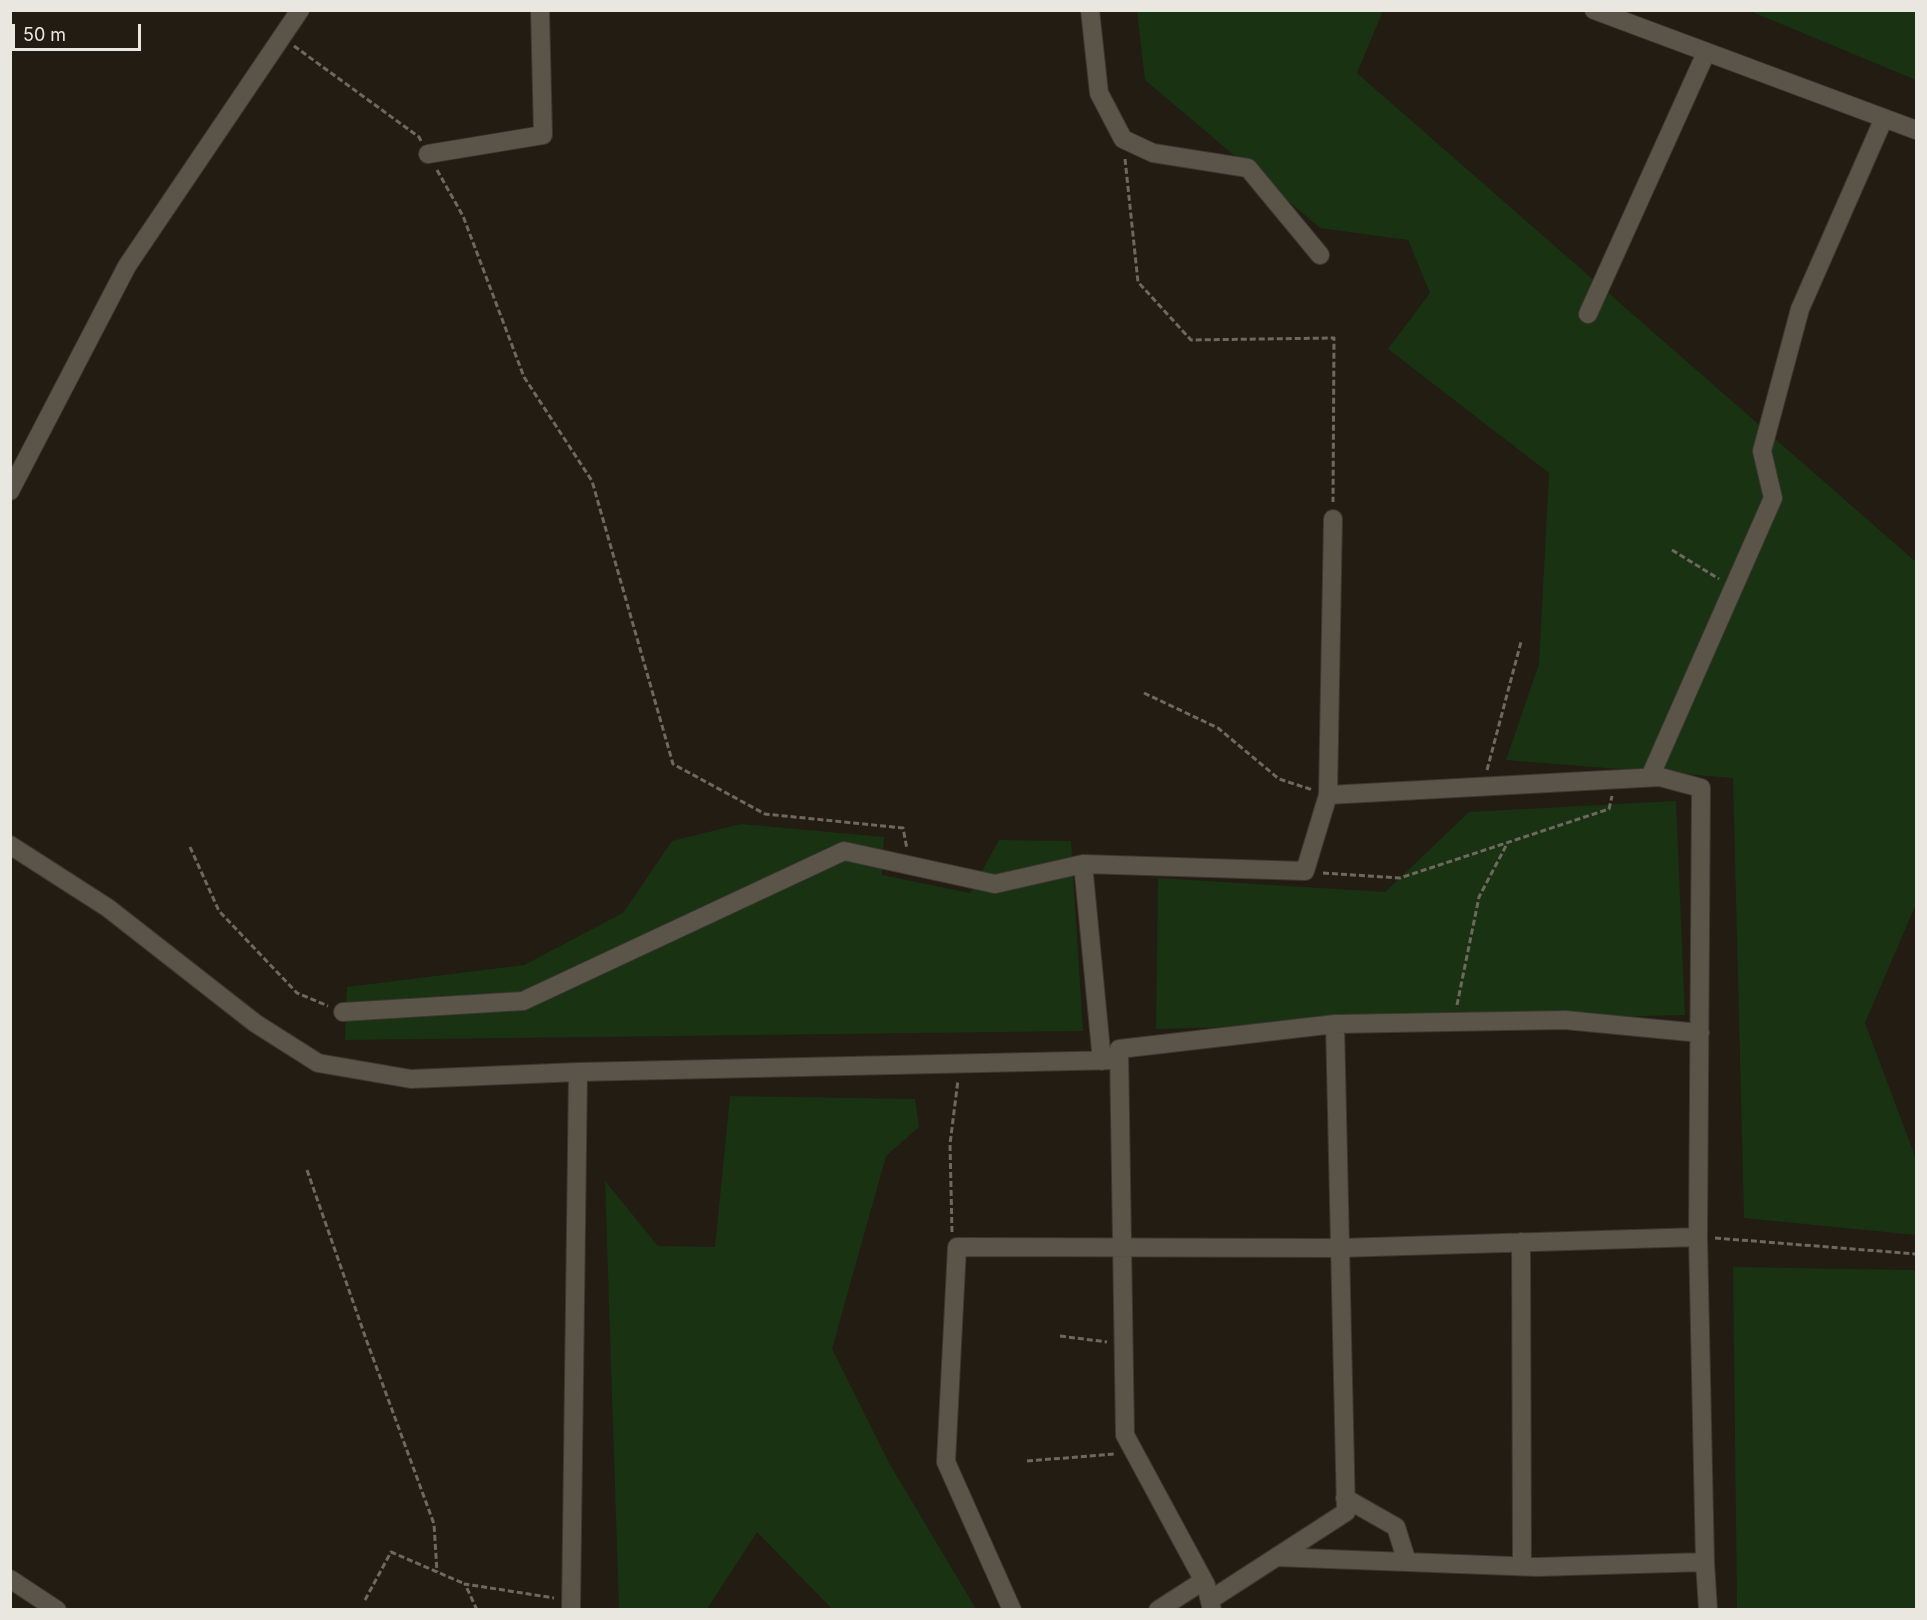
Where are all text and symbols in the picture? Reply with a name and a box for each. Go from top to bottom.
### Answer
scale bar [15,12,144,50]
text: 50 m [23,24,66,45]

